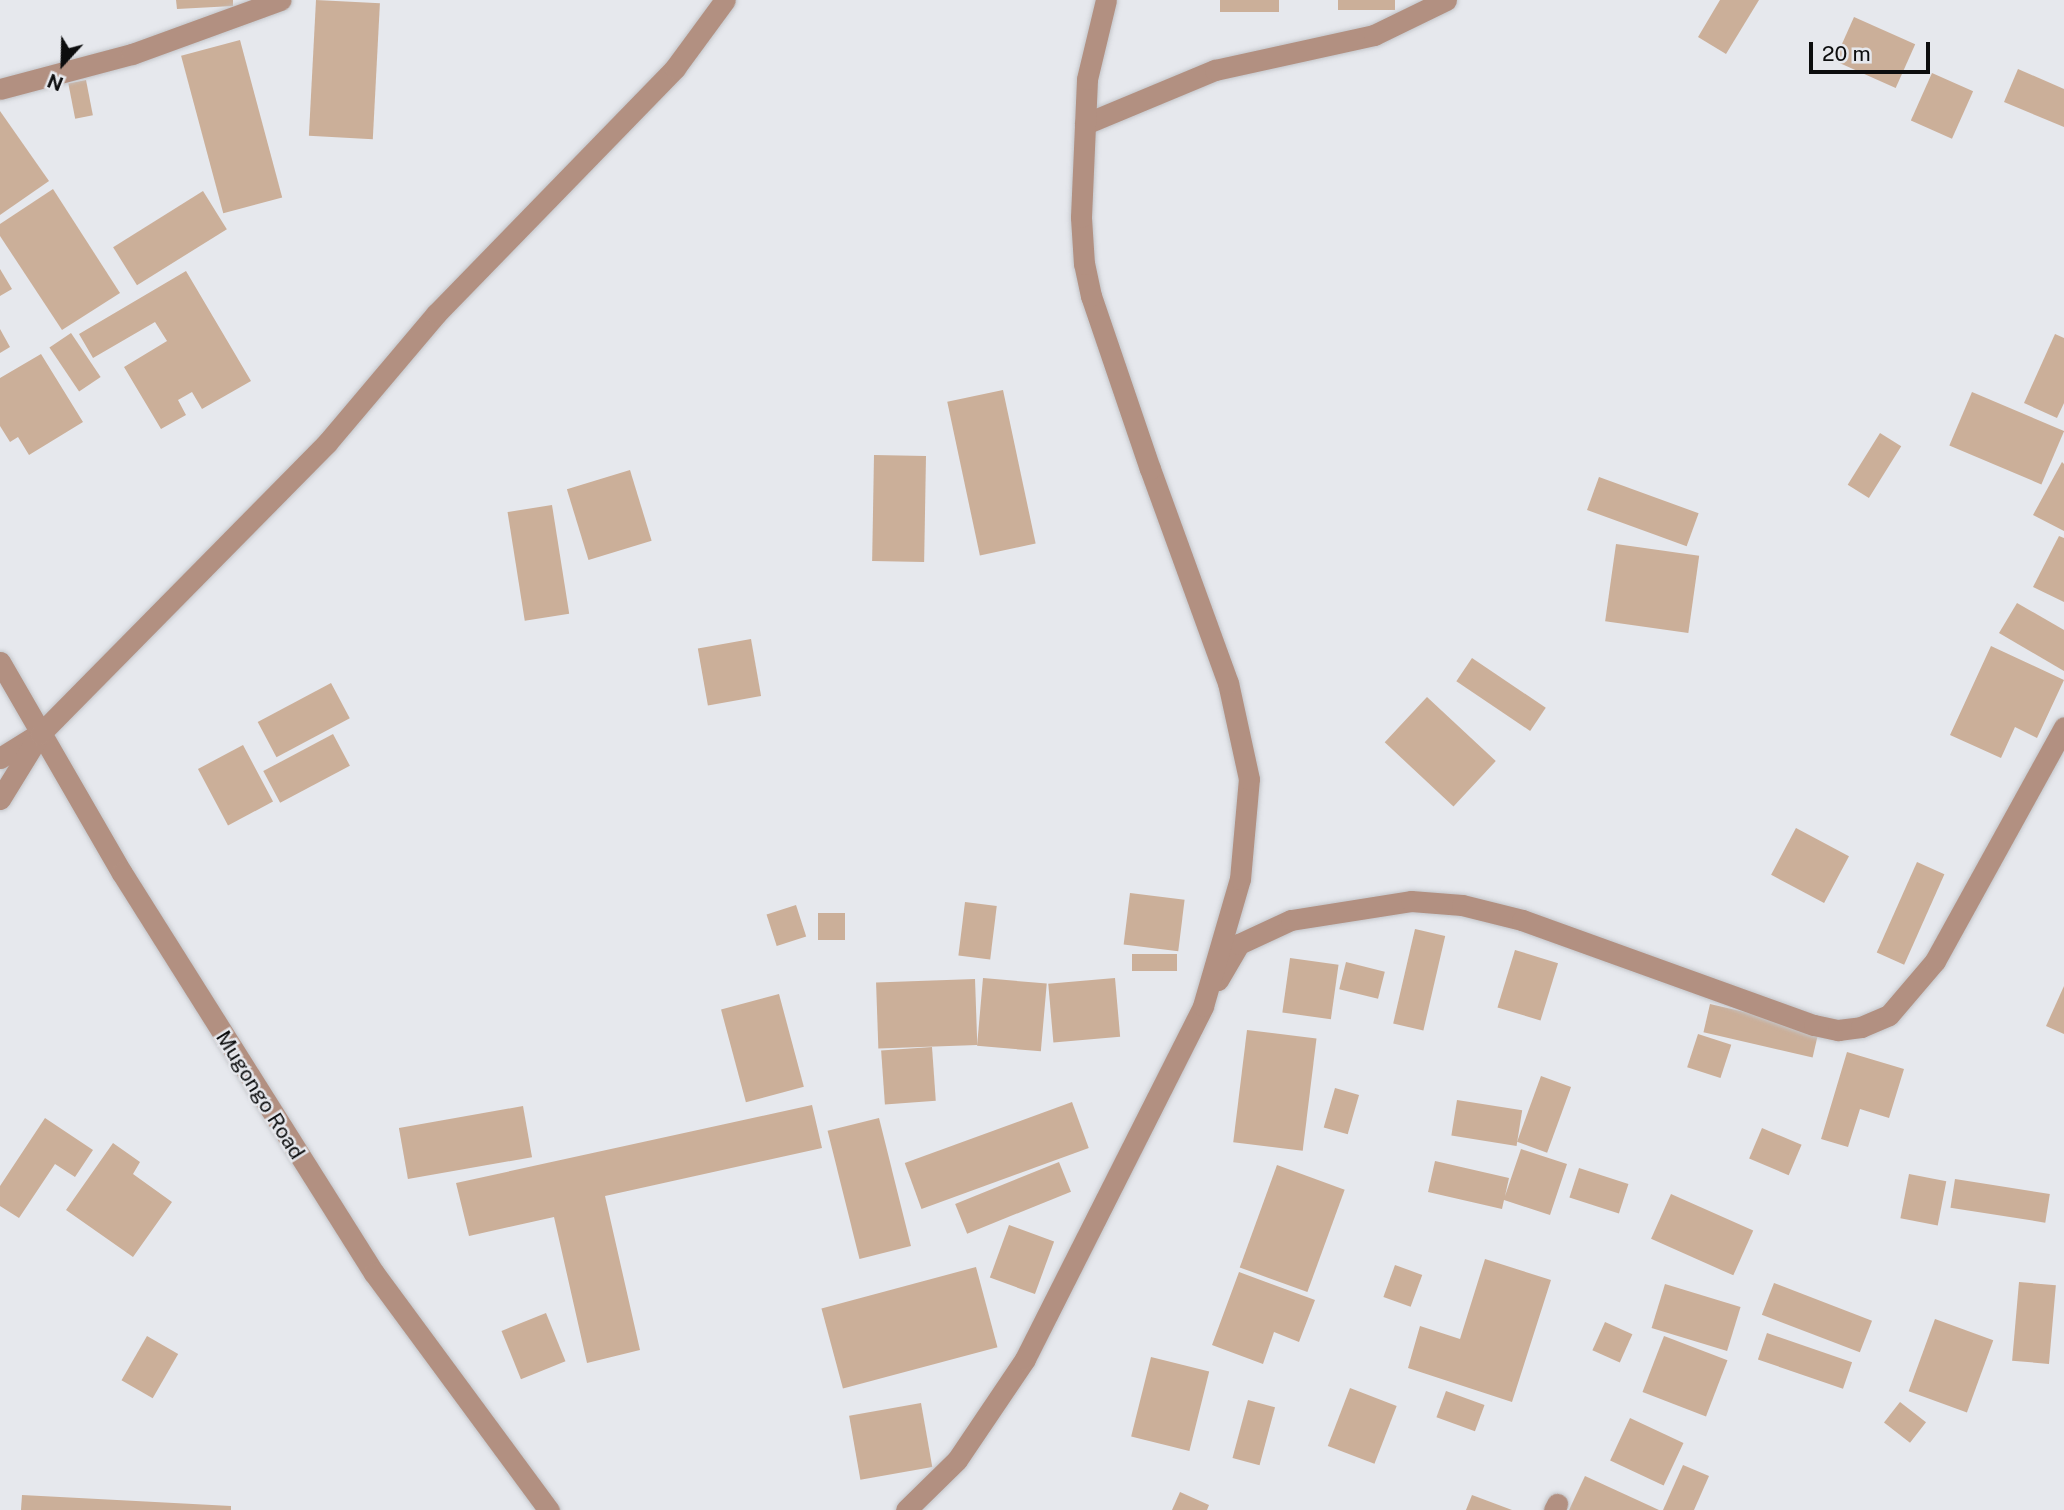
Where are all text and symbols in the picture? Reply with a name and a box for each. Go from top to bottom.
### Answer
north arrow [28,28,98,98]
scale bar [1812,28,1933,72]
text: 20 m [1822,41,1871,66]
text: N [44,69,66,95]
street label: Mugongo Road [210,1026,310,1164]

